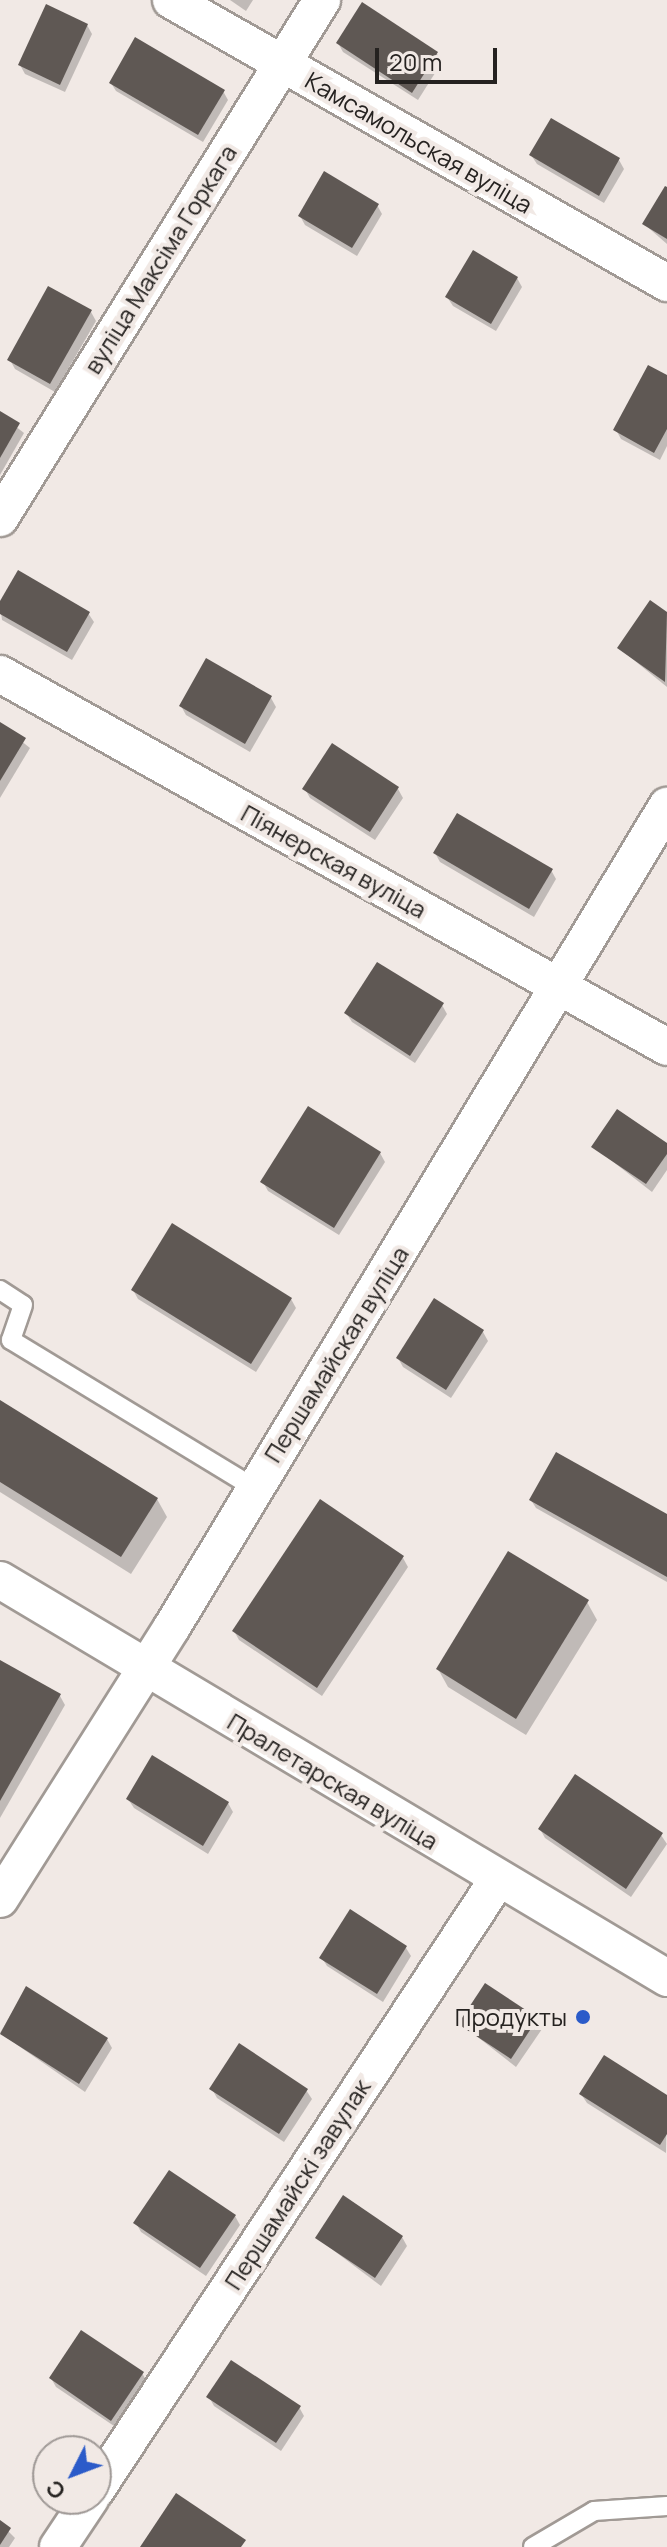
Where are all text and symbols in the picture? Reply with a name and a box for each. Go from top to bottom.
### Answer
scale bar [379,32,501,82]
text: 20 m [389,45,442,78]
street label: Камсамольская вуліца [300,65,538,219]
street label: вуліца Максіма Горкага [78,139,242,379]
street label: Піянерская вуліца [236,798,432,924]
street label: Першамайская вуліца [258,1241,414,1467]
street label: Пралетарская вуліца [223,1707,443,1855]
place label: Продукты [455,2003,567,2031]
marker: Продукты [574,2008,592,2026]
street label: Першамайскі завулак [218,2073,376,2295]
north arrow [32,2435,112,2515]
text: С [39,2474,72,2506]

